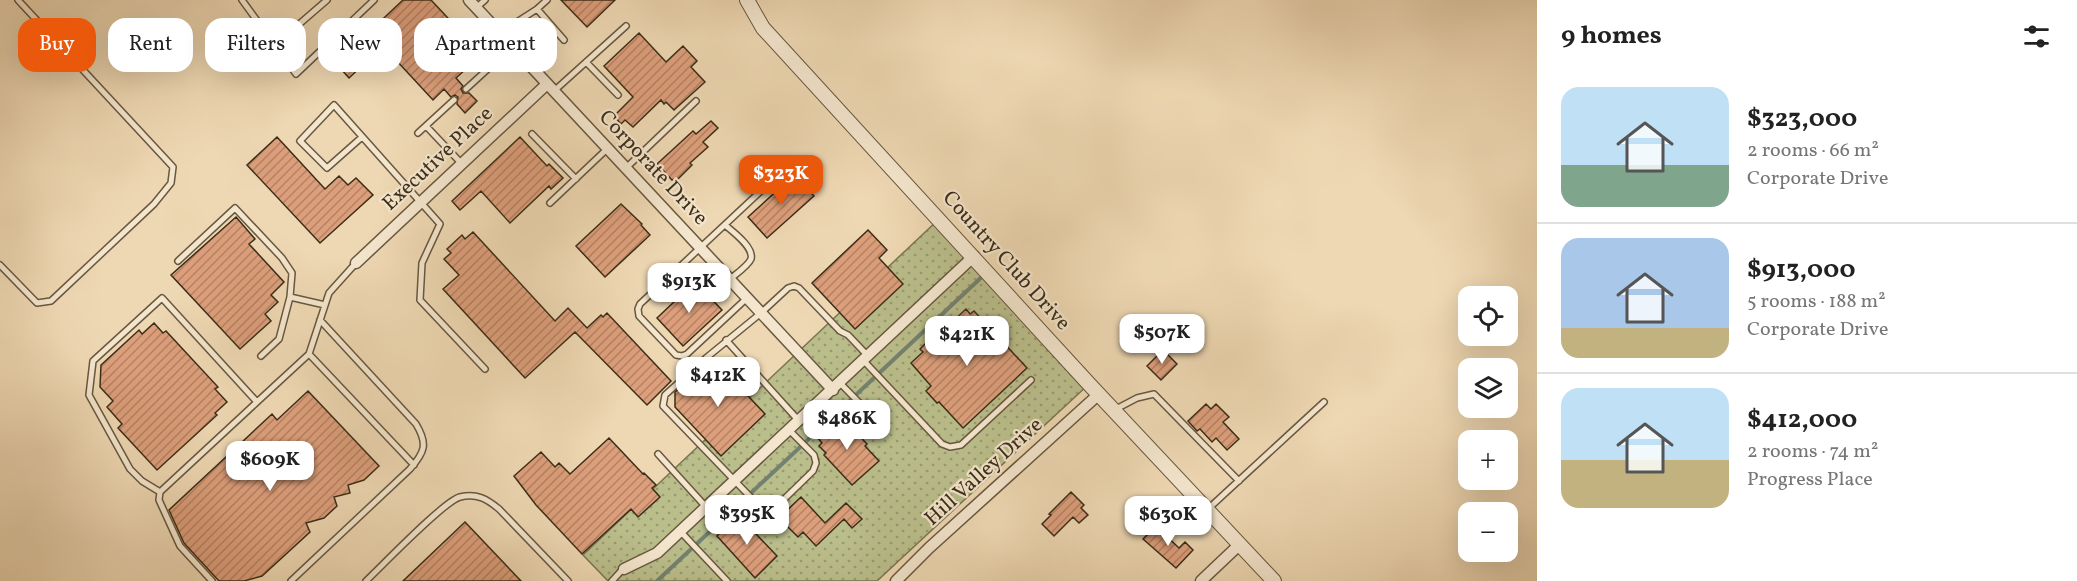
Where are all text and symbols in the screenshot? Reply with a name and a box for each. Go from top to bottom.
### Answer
chip: Buy [18,18,96,72]
chip: Rent [108,18,193,72]
chip: Filters [205,18,306,72]
chip: New [318,18,402,72]
chip: Apartment [414,18,557,72]
text: 9 homes [1561,18,1662,54]
icon: filters [2020,20,2053,53]
street label: Executive Place [376,100,500,218]
text: $323,000 [1747,101,1857,137]
street label: Corporate Drive [592,104,714,232]
icon: home [1609,111,1681,183]
text: 2 rooms · 66 m² [1747,137,1879,165]
pin: $323K [739,155,823,206]
text: $323K [753,160,809,188]
text: Corporate Drive [1747,165,1888,193]
street label: Country Club Drive [935,185,1077,337]
text: $913,000 [1747,252,1856,288]
icon: home [1609,262,1681,334]
pin: $913K [647,263,731,314]
text: $913K [662,268,716,296]
map controls [1458,286,1518,562]
button: locate [1458,286,1518,346]
text: 5 rooms · 188 m² [1747,288,1886,316]
pin: $507K [1120,314,1204,365]
pin: $421K [925,316,1009,367]
text: Corporate Drive [1747,316,1888,344]
text: $507K [1134,319,1190,347]
text: $421K [939,321,995,349]
pin: $412K [676,357,760,408]
button: layers [1458,358,1518,418]
text: $412K [690,362,746,390]
pin: $486K [805,400,889,451]
text: $412,000 [1747,402,1857,438]
text: $486K [817,405,877,433]
street label: Hill Valley Drive [919,411,1049,533]
icon: home [1609,412,1681,484]
button: + [1458,430,1518,490]
text: 2 rooms · 74 m² [1747,438,1878,466]
pin: $609K [228,441,312,492]
text: $609K [240,446,300,474]
text: Progress Place [1747,466,1873,494]
pin: $395K [705,495,789,546]
pin: $630K [1126,496,1210,547]
text: $395K [719,500,775,528]
text: $630K [1139,501,1197,529]
button: − [1458,502,1518,562]

